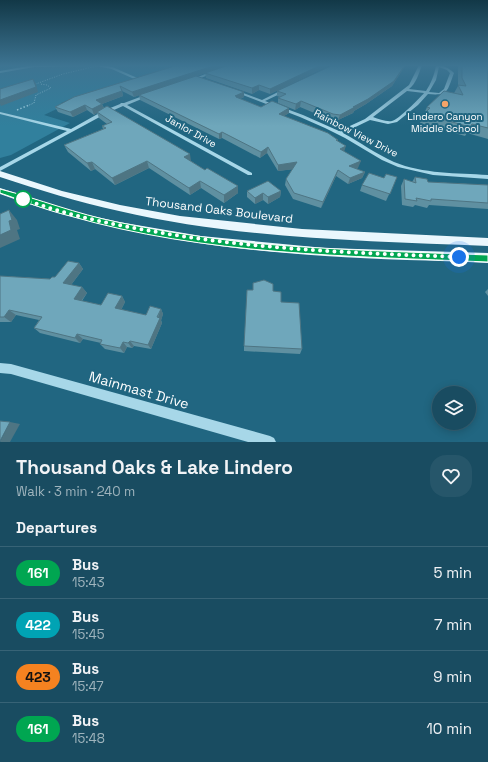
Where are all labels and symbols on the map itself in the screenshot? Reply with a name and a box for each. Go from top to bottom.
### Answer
marker: Lindero Canyon Middle School [440,99,450,109]
street label: Rainbow View Drive [312,106,400,160]
place label: Lindero Canyon Middle School [407,110,483,135]
street label: Janlor Drive [163,112,219,150]
unlabelled marker [14,190,32,208]
street label: Thousand Oaks Boulevard [144,193,294,227]
your location [449,247,469,267]
street label: Mainmast Drive [87,367,191,413]

